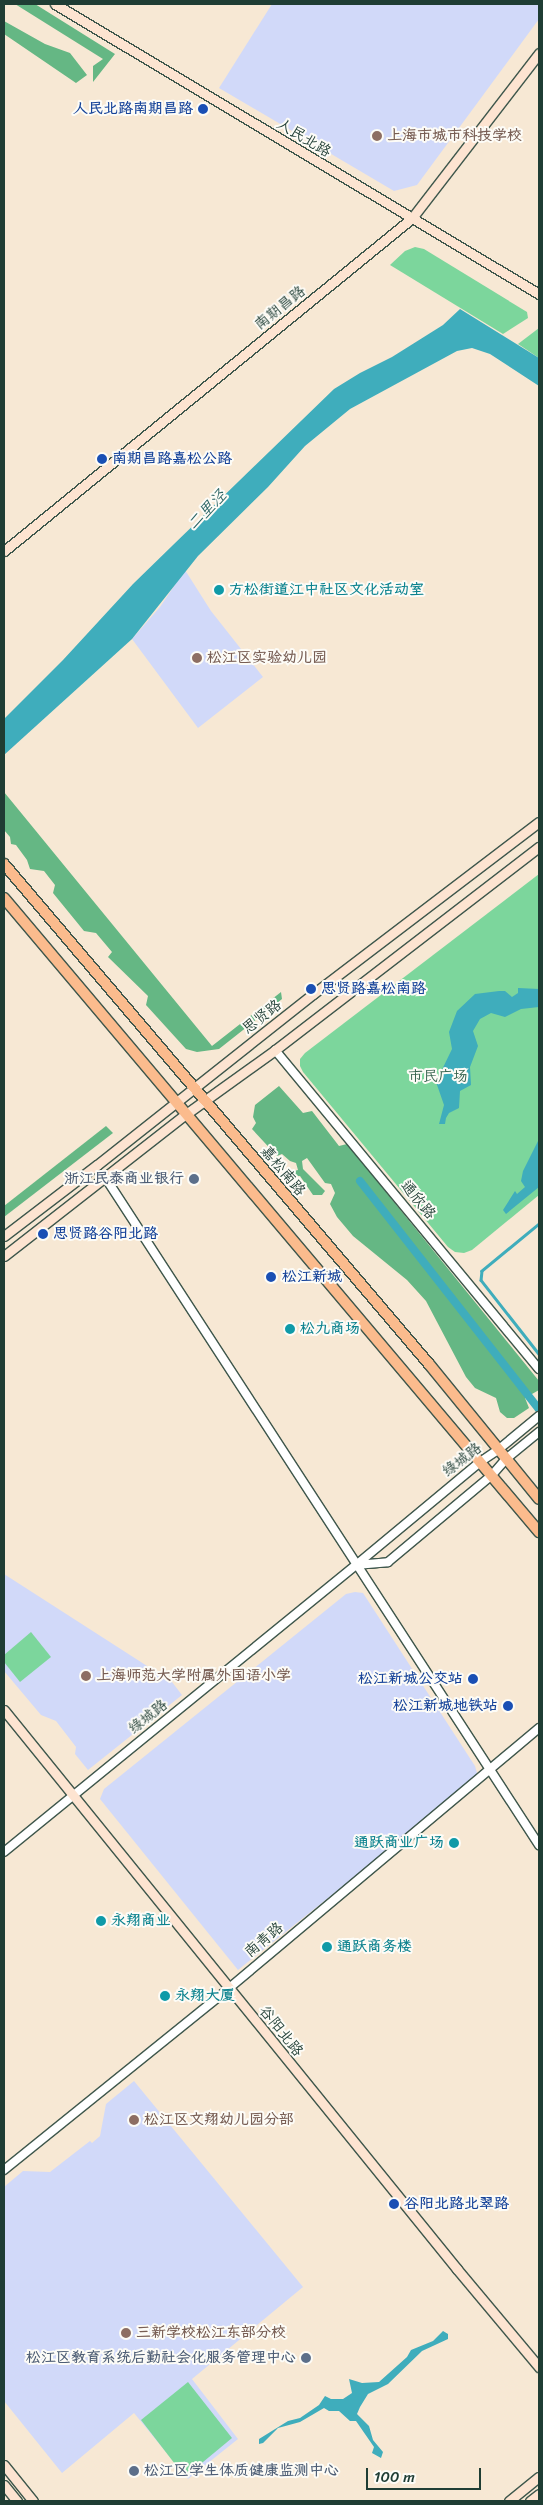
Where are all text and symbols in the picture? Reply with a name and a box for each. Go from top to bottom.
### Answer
place label: 人民北路南期昌路 [73,100,193,118]
marker: 人民北路南期昌路 [197,103,209,115]
street label: 人民北路 [274,115,334,161]
place label: 上海市城市科技学校 [387,127,522,145]
marker: 上海市城市科技学校 [371,130,383,142]
street label: 南期昌路 [251,282,309,334]
place label: 南期昌路嘉松公路 [112,450,232,468]
marker: 南期昌路嘉松公路 [96,453,108,465]
water label: 二里泾 [183,486,231,534]
place label: 方松街道江中社区文化活动室 [229,581,424,599]
marker: 方松街道江中社区文化活动室 [213,584,225,596]
place label: 松江区实验幼儿园 [207,649,327,667]
marker: 松江区实验幼儿园 [191,652,203,664]
place label: 思贤路嘉松南路 [321,980,426,998]
marker: 思贤路嘉松南路 [305,983,317,995]
street label: 思贤路 [239,996,285,1038]
park label: 市民广场 [408,1068,468,1086]
street label: 嘉松南路 [257,1142,309,1200]
place label: 浙江民泰商业银行 [64,1170,184,1188]
marker: 浙江民泰商业银行 [188,1173,200,1185]
street label: 通欣路 [397,1177,439,1223]
place label: 思贤路谷阳北路 [53,1225,158,1243]
marker: 思贤路谷阳北路 [37,1228,49,1240]
place label: 松江新城 [282,1268,342,1286]
marker: 松江新城 [264,1270,278,1284]
place label: 松九商场 [300,1320,360,1338]
marker: 松九商场 [284,1323,296,1335]
street label: 绿城路 [439,1439,485,1481]
place label: 上海师范大学附属外国语小学 [96,1667,291,1685]
marker: 上海师范大学附属外国语小学 [80,1670,92,1682]
place label: 松江新城公交站 [358,1670,463,1688]
marker: 松江新城公交站 [467,1673,479,1685]
street label: 绿城路 [125,1696,171,1738]
place label: 松江新城地铁站 [393,1697,498,1715]
marker: 松江新城地铁站 [502,1700,514,1712]
place label: 通跃商业广场 [354,1834,444,1852]
marker: 通跃商业广场 [448,1837,460,1849]
place label: 永翔商业 [111,1912,171,1930]
marker: 永翔商业 [95,1915,107,1927]
street label: 南青路 [241,1919,287,1961]
place label: 通跃商务楼 [337,1938,412,1956]
marker: 通跃商务楼 [321,1941,333,1953]
place label: 永翔大厦 [175,1987,235,2005]
marker: 永翔大厦 [159,1990,171,2002]
street label: 谷阳北路 [255,2002,307,2060]
place label: 松江区文翔幼儿园分部 [144,2111,294,2129]
marker: 松江区文翔幼儿园分部 [128,2114,140,2126]
place label: 谷阳北路北翠路 [404,2195,509,2213]
marker: 谷阳北路北翠路 [388,2198,400,2210]
place label: 三新学校松江东部分校 [136,2324,286,2342]
marker: 三新学校松江东部分校 [120,2327,132,2339]
place label: 松江区教育系统后勤社会化服务管理中心 [26,2349,296,2367]
marker: 松江区教育系统后勤社会化服务管理中心 [300,2352,312,2364]
scale bar [368,2458,483,2490]
place label: 松江区学生体质健康监测中心 [144,2462,339,2480]
text: 100 m [374,2464,415,2490]
marker: 松江区学生体质健康监测中心 [128,2465,140,2477]

